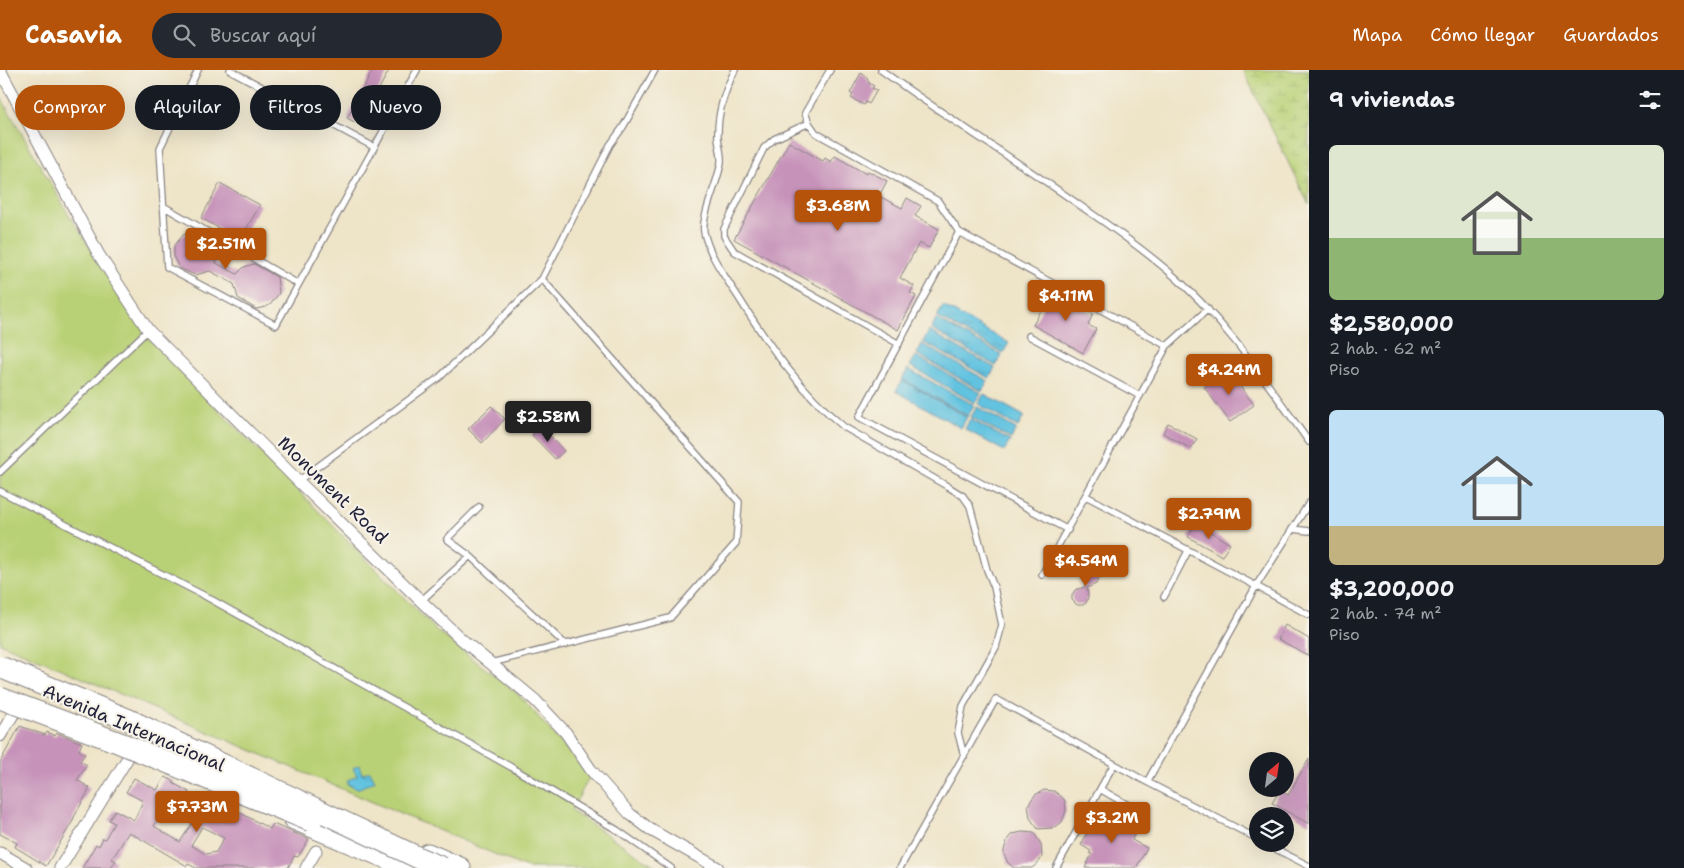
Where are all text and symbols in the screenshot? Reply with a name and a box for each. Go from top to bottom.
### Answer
search box [152,13,502,58]
text: Casavia [25,19,122,51]
icon: search [170,21,198,49]
text: Buscar aquí [210,23,316,48]
text: Mapa [1352,23,1402,47]
text: Cómo llegar [1430,23,1535,47]
text: Guardados [1563,23,1659,47]
chip: Comprar [15,85,125,130]
chip: Alquilar [135,85,240,130]
chip: Filtros [250,85,341,130]
chip: Nuevo [351,85,441,130]
text: 9 viviendas [1329,86,1455,114]
icon: filters [1636,86,1664,114]
icon: home [1452,178,1542,268]
pin: $3.68M [797,190,879,232]
text: $3.68M [806,195,870,216]
pin: $2.51M [185,228,267,270]
text: $2.51M [196,233,256,254]
pin: $4.11M [1025,280,1107,322]
text: $4.11M [1039,285,1093,306]
text: $2,580,000 [1329,310,1454,338]
text: 2 hab. · 62 m² [1329,338,1441,359]
pin: $4.24M [1188,354,1270,396]
text: $4.24M [1197,359,1261,380]
text: Piso [1329,359,1360,380]
pin: $2.58M [507,400,589,443]
text: $2.58M [516,406,580,427]
street label: Monument Road [273,431,393,549]
icon: home [1452,443,1542,533]
pin: $2.79M [1168,498,1250,540]
text: $2.79M [1177,503,1241,524]
pin: $4.54M [1045,544,1127,587]
text: $4.54M [1054,550,1118,571]
text: $3,200,000 [1329,575,1454,603]
text: 2 hab. · 74 m² [1329,603,1442,624]
text: Piso [1329,624,1360,645]
street label: Avenida Internacional [39,679,229,778]
north arrow [1249,752,1294,798]
map controls [1249,752,1294,852]
pin: $7.73M [156,790,238,833]
text: $7.73M [166,796,228,817]
pin: $3.2M [1077,802,1147,844]
text: $3.2M [1085,807,1139,828]
button: layers [1249,807,1294,852]

